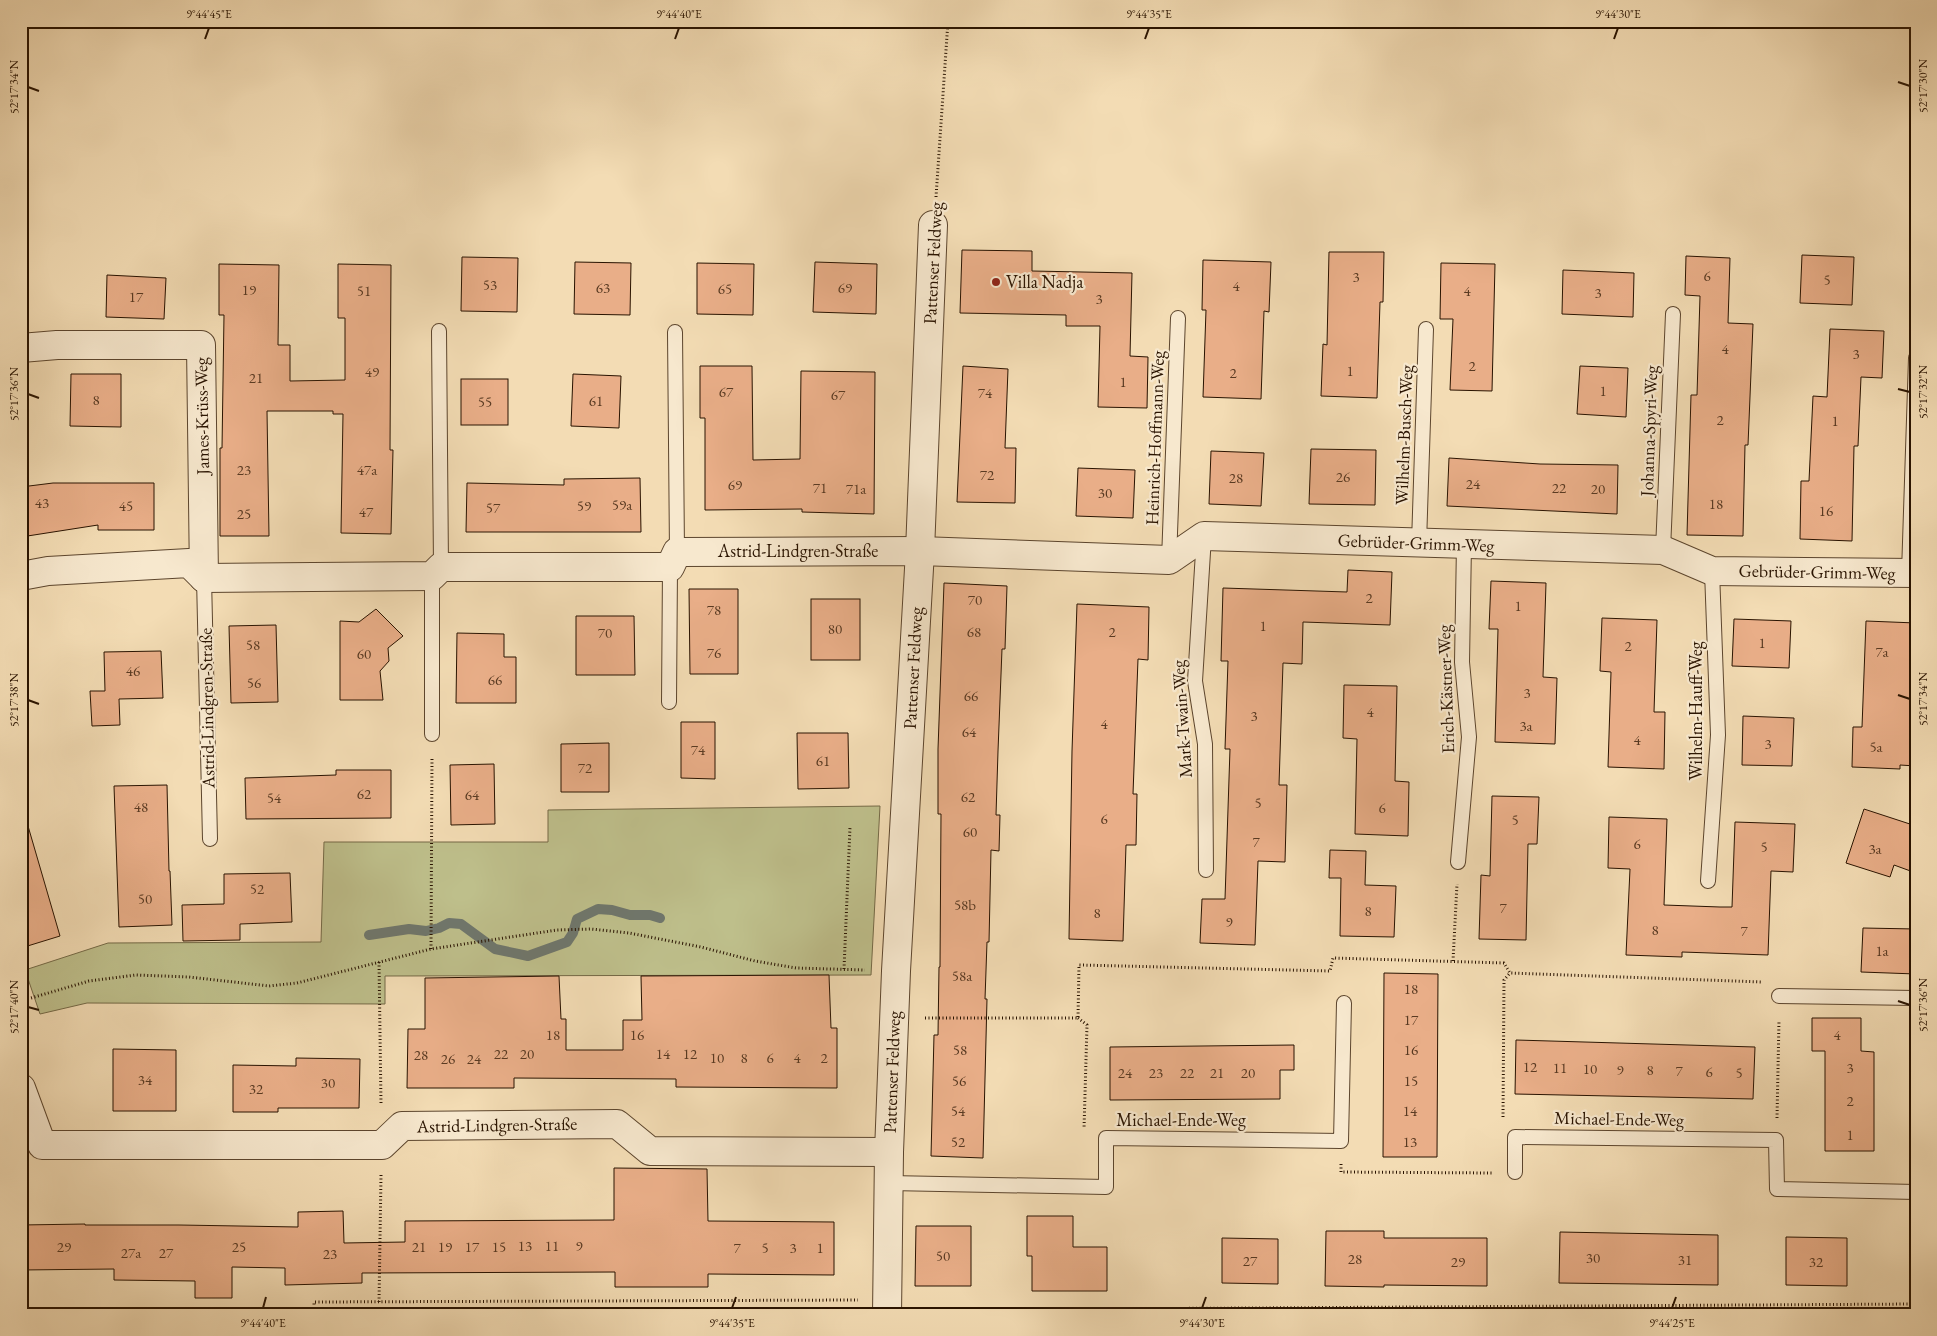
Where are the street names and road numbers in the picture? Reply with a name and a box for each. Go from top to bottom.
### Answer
street label: Pattenser Feldweg [918,201,947,325]
street label: Heinrich-Hoffmann-Weg [1140,350,1169,526]
street label: James-Krüss-Weg [189,357,214,477]
street label: Wilhelm-Busch-Weg [1390,364,1417,505]
street label: Johanna-Spyri-Weg [1635,365,1662,499]
street label: Gebrüder-Grimm-Weg [1337,528,1495,557]
street label: Astrid-Lindgren-Straße [717,539,878,562]
street label: Gebrüder-Grimm-Weg [1738,559,1896,584]
street label: Pattenser Feldweg [898,606,927,730]
street label: Erich-Kästner-Weg [1432,624,1459,754]
street label: Astrid-Lindgren-Straße [194,628,219,789]
street label: Wilhelm-Hauff-Weg [1684,641,1707,781]
street label: Mark-Twain-Weg [1166,659,1197,779]
street label: Pattenser Feldweg [878,1010,905,1134]
street label: Michael-Ende-Weg [1554,1106,1684,1131]
street label: Michael-Ende-Weg [1116,1108,1246,1131]
street label: Astrid-Lindgren-Straße [416,1112,577,1137]

